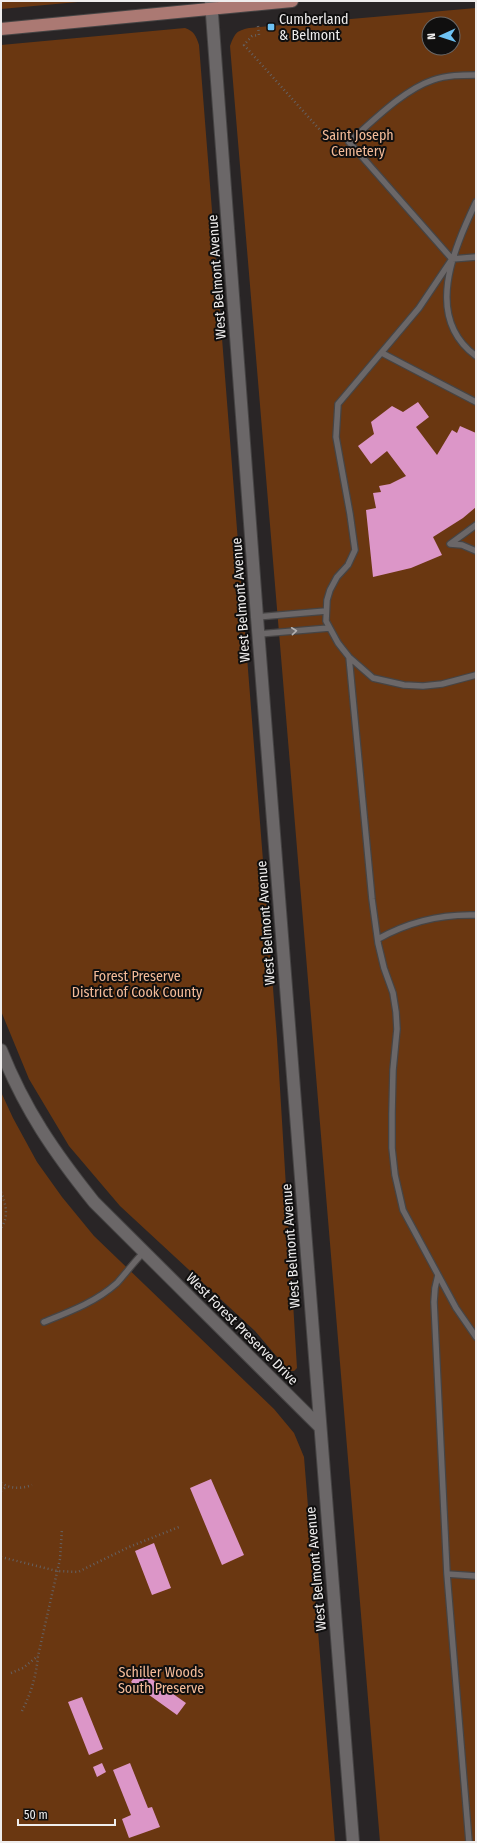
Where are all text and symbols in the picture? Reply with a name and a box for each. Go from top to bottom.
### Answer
place label: Cumberland & Belmont [279,11,349,44]
north arrow [421,16,461,56]
marker: Cumberland & Belmont [266,22,276,32]
text: N [425,33,438,40]
park label: Saint Joseph Cemetery [322,127,394,160]
street label: West Belmont Avenue [204,214,230,340]
street label: West Belmont Avenue [228,537,254,663]
one-way arrow [291,627,297,636]
street label: West Belmont Avenue [253,860,279,986]
park label: Forest Preserve District of Cook County [72,968,203,1001]
street label: West Belmont Avenue [278,1183,304,1309]
street label: West Forest Preserve Drive [182,1269,302,1389]
street label: West Belmont Avenue [302,1506,330,1632]
park label: Schiller Woods South Preserve [118,1664,204,1697]
scale bar [18,1801,115,1827]
text: 50 m [24,1808,48,1822]

